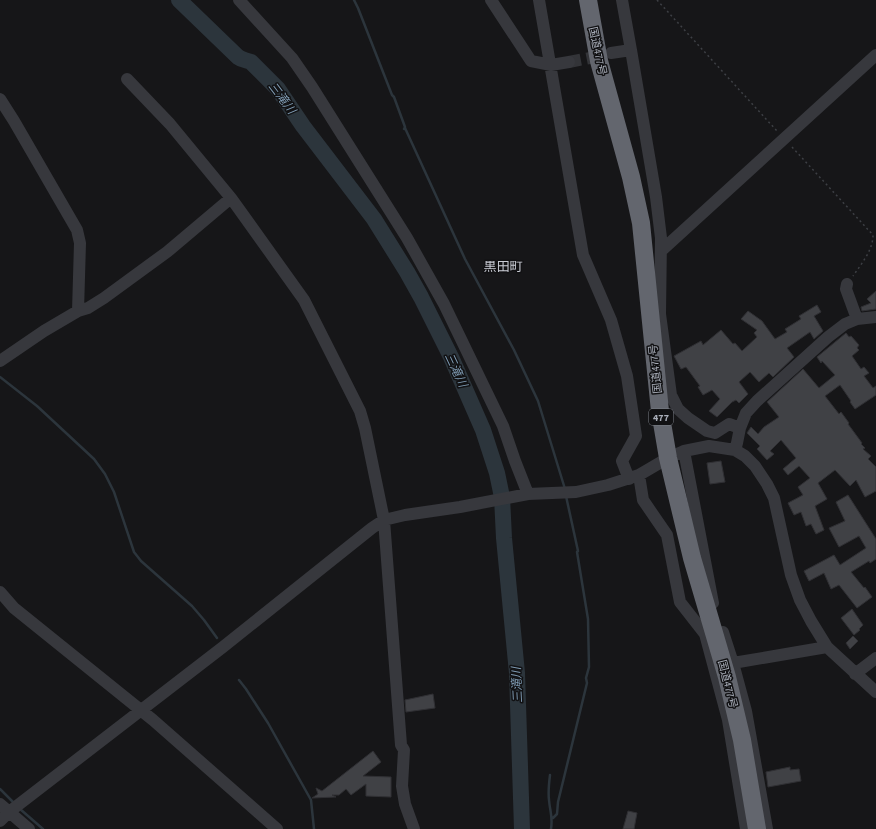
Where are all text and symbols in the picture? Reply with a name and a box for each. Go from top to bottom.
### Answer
street label: 国道477号 [585,25,610,77]
water label: 三滝川 [264,79,300,119]
district label: 黒田町 [483,258,523,276]
street label: 国道477号 [645,344,666,394]
water label: 三滝川 [440,350,472,392]
road number: 477 [649,409,673,425]
street label: 国道477号 [714,658,741,710]
water label: 三滝川 [508,665,527,703]

